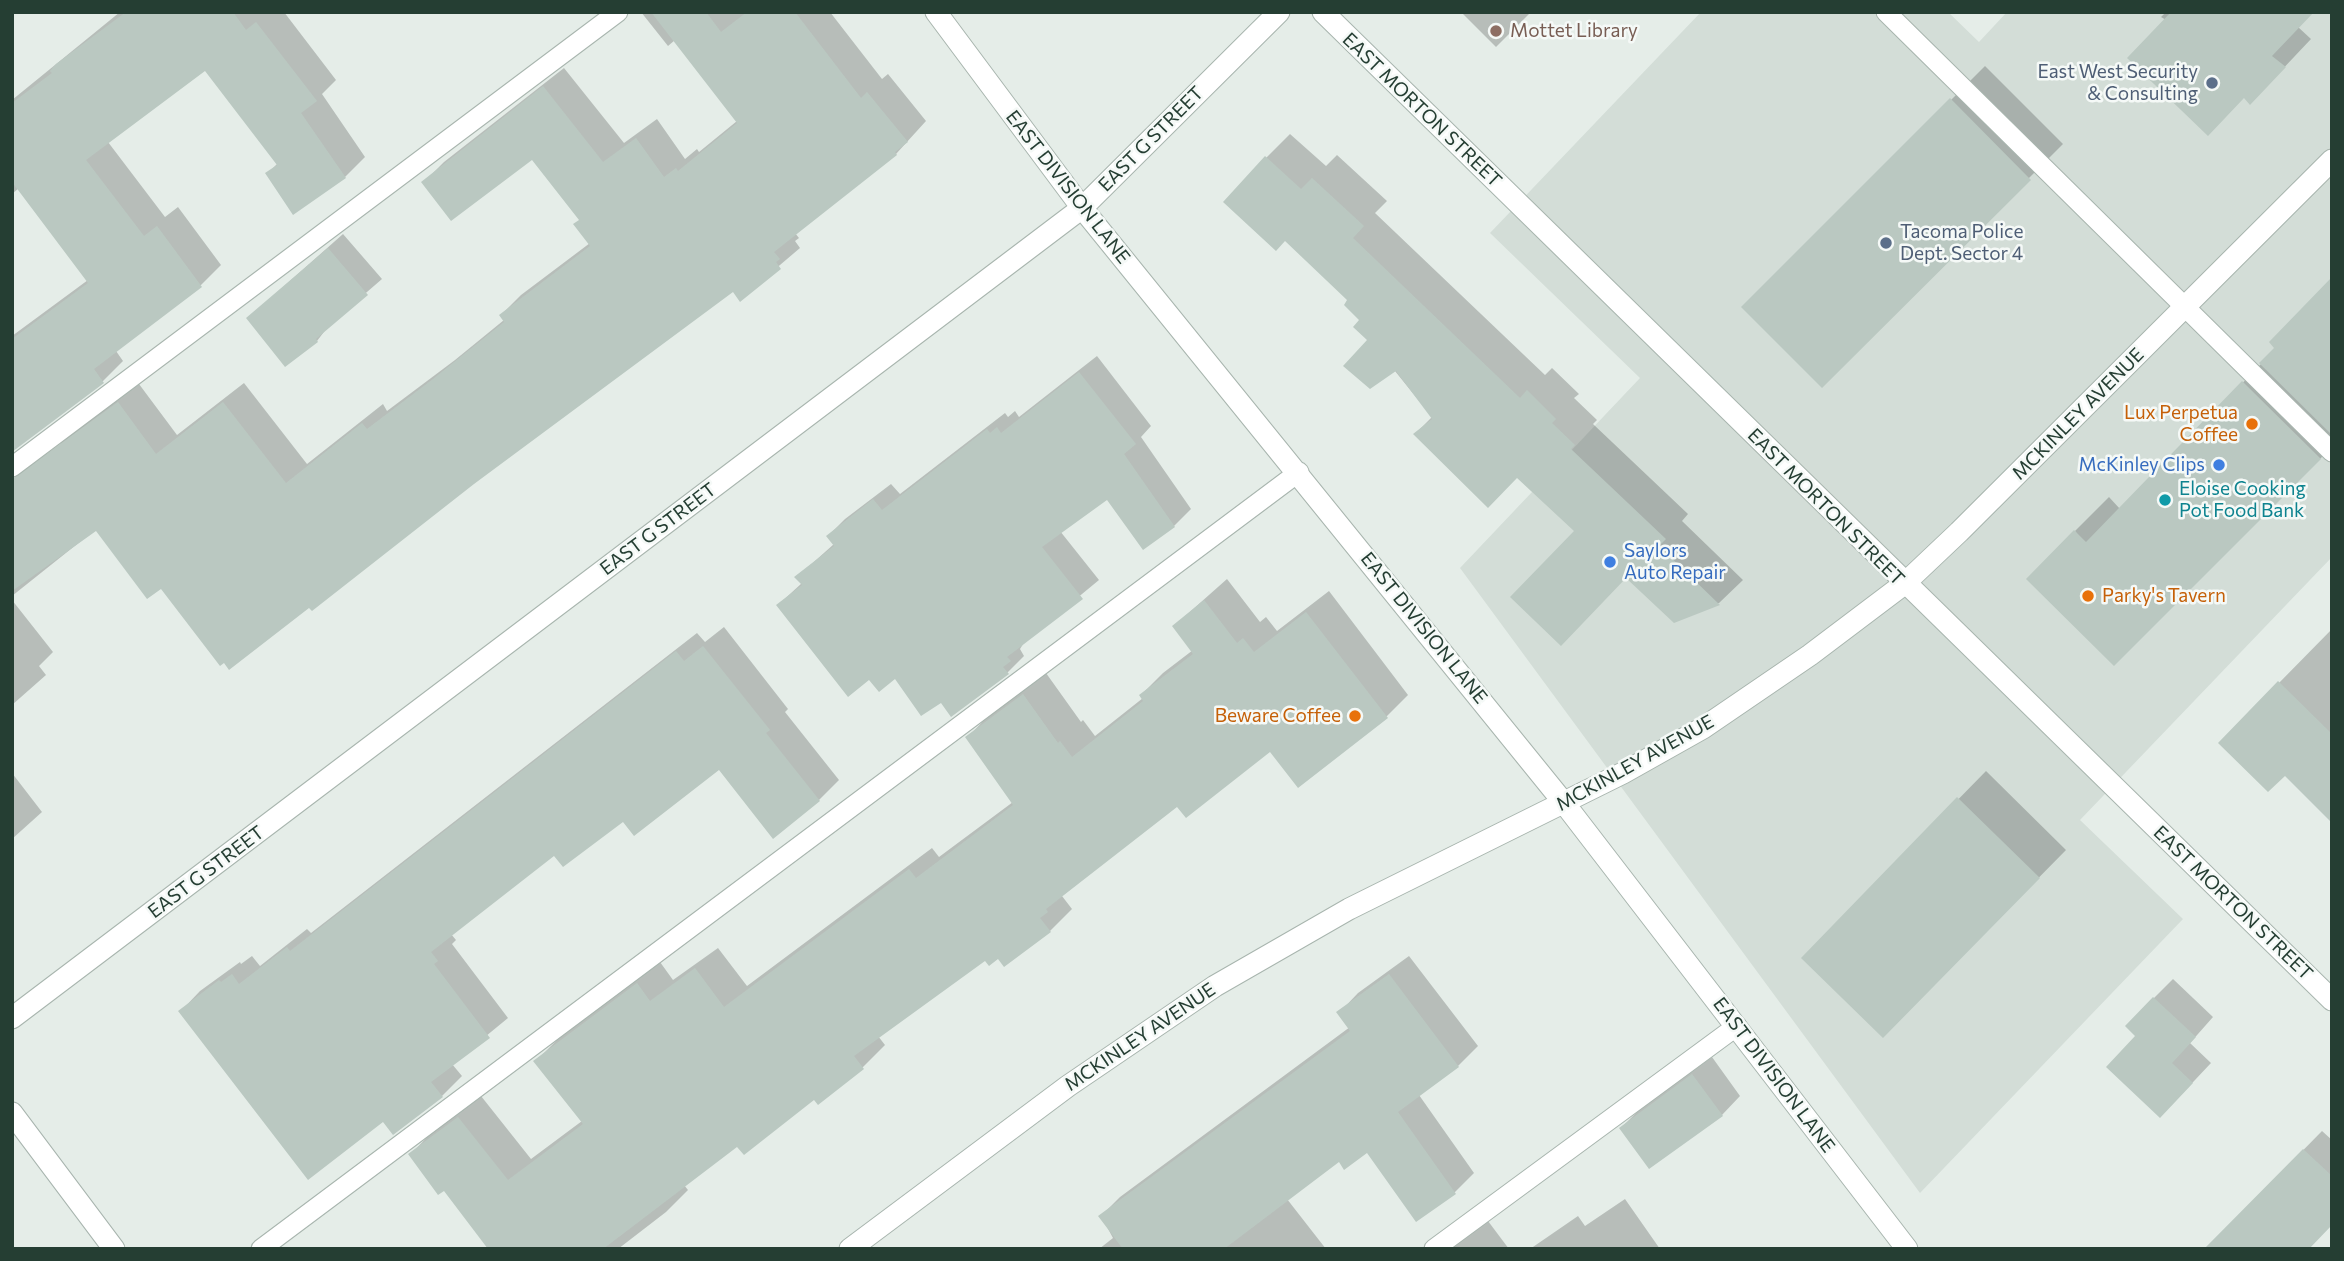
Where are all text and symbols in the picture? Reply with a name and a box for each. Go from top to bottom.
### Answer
place label: Mottet Library [1510,20,1638,42]
marker: Mottet Library [1488,23,1504,39]
street label: EAST MORTON STREET [1338,28,1506,192]
place label: East West Security & Consulting [2037,61,2198,105]
marker: East West Security & Consulting [2204,75,2220,91]
street label: EAST G STREET [1094,82,1208,196]
street label: EAST DIVISION LANE [1001,106,1135,268]
place label: Tacoma Police Dept. Sector 4 [1900,221,2023,265]
marker: Tacoma Police Dept. Sector 4 [1878,235,1894,251]
street label: MCKINLEY AVENUE [2007,343,2149,485]
place label: Lux Perpetua Coffee [2124,402,2238,446]
marker: Lux Perpetua Coffee [2244,416,2260,432]
street label: EAST MORTON STREET [1743,424,1909,590]
place label: McKinley Clips [2078,454,2205,476]
marker: McKinley Clips [2211,457,2227,473]
street label: EAST G STREET [596,478,720,580]
place label: Eloise Cooking Pot Food Bank [2179,478,2306,522]
marker: Eloise Cooking Pot Food Bank [2157,492,2173,508]
place label: Saylors Auto Repair [1624,540,1726,584]
street label: EAST DIVISION LANE [1356,548,1492,708]
marker: Saylors Auto Repair [1602,554,1618,570]
place label: Parky's Tavern [2102,585,2226,607]
marker: Parky's Tavern [2080,588,2096,604]
place label: Beware Coffee [1215,705,1341,727]
marker: Beware Coffee [1347,708,1363,724]
street label: MCKINLEY AVENUE [1552,710,1718,816]
street label: EAST G STREET [144,821,268,923]
street label: EAST MORTON STREET [2149,821,2317,985]
street label: MCKINLEY AVENUE [1060,978,1220,1096]
street label: EAST DIVISION LANE [1708,993,1840,1157]

